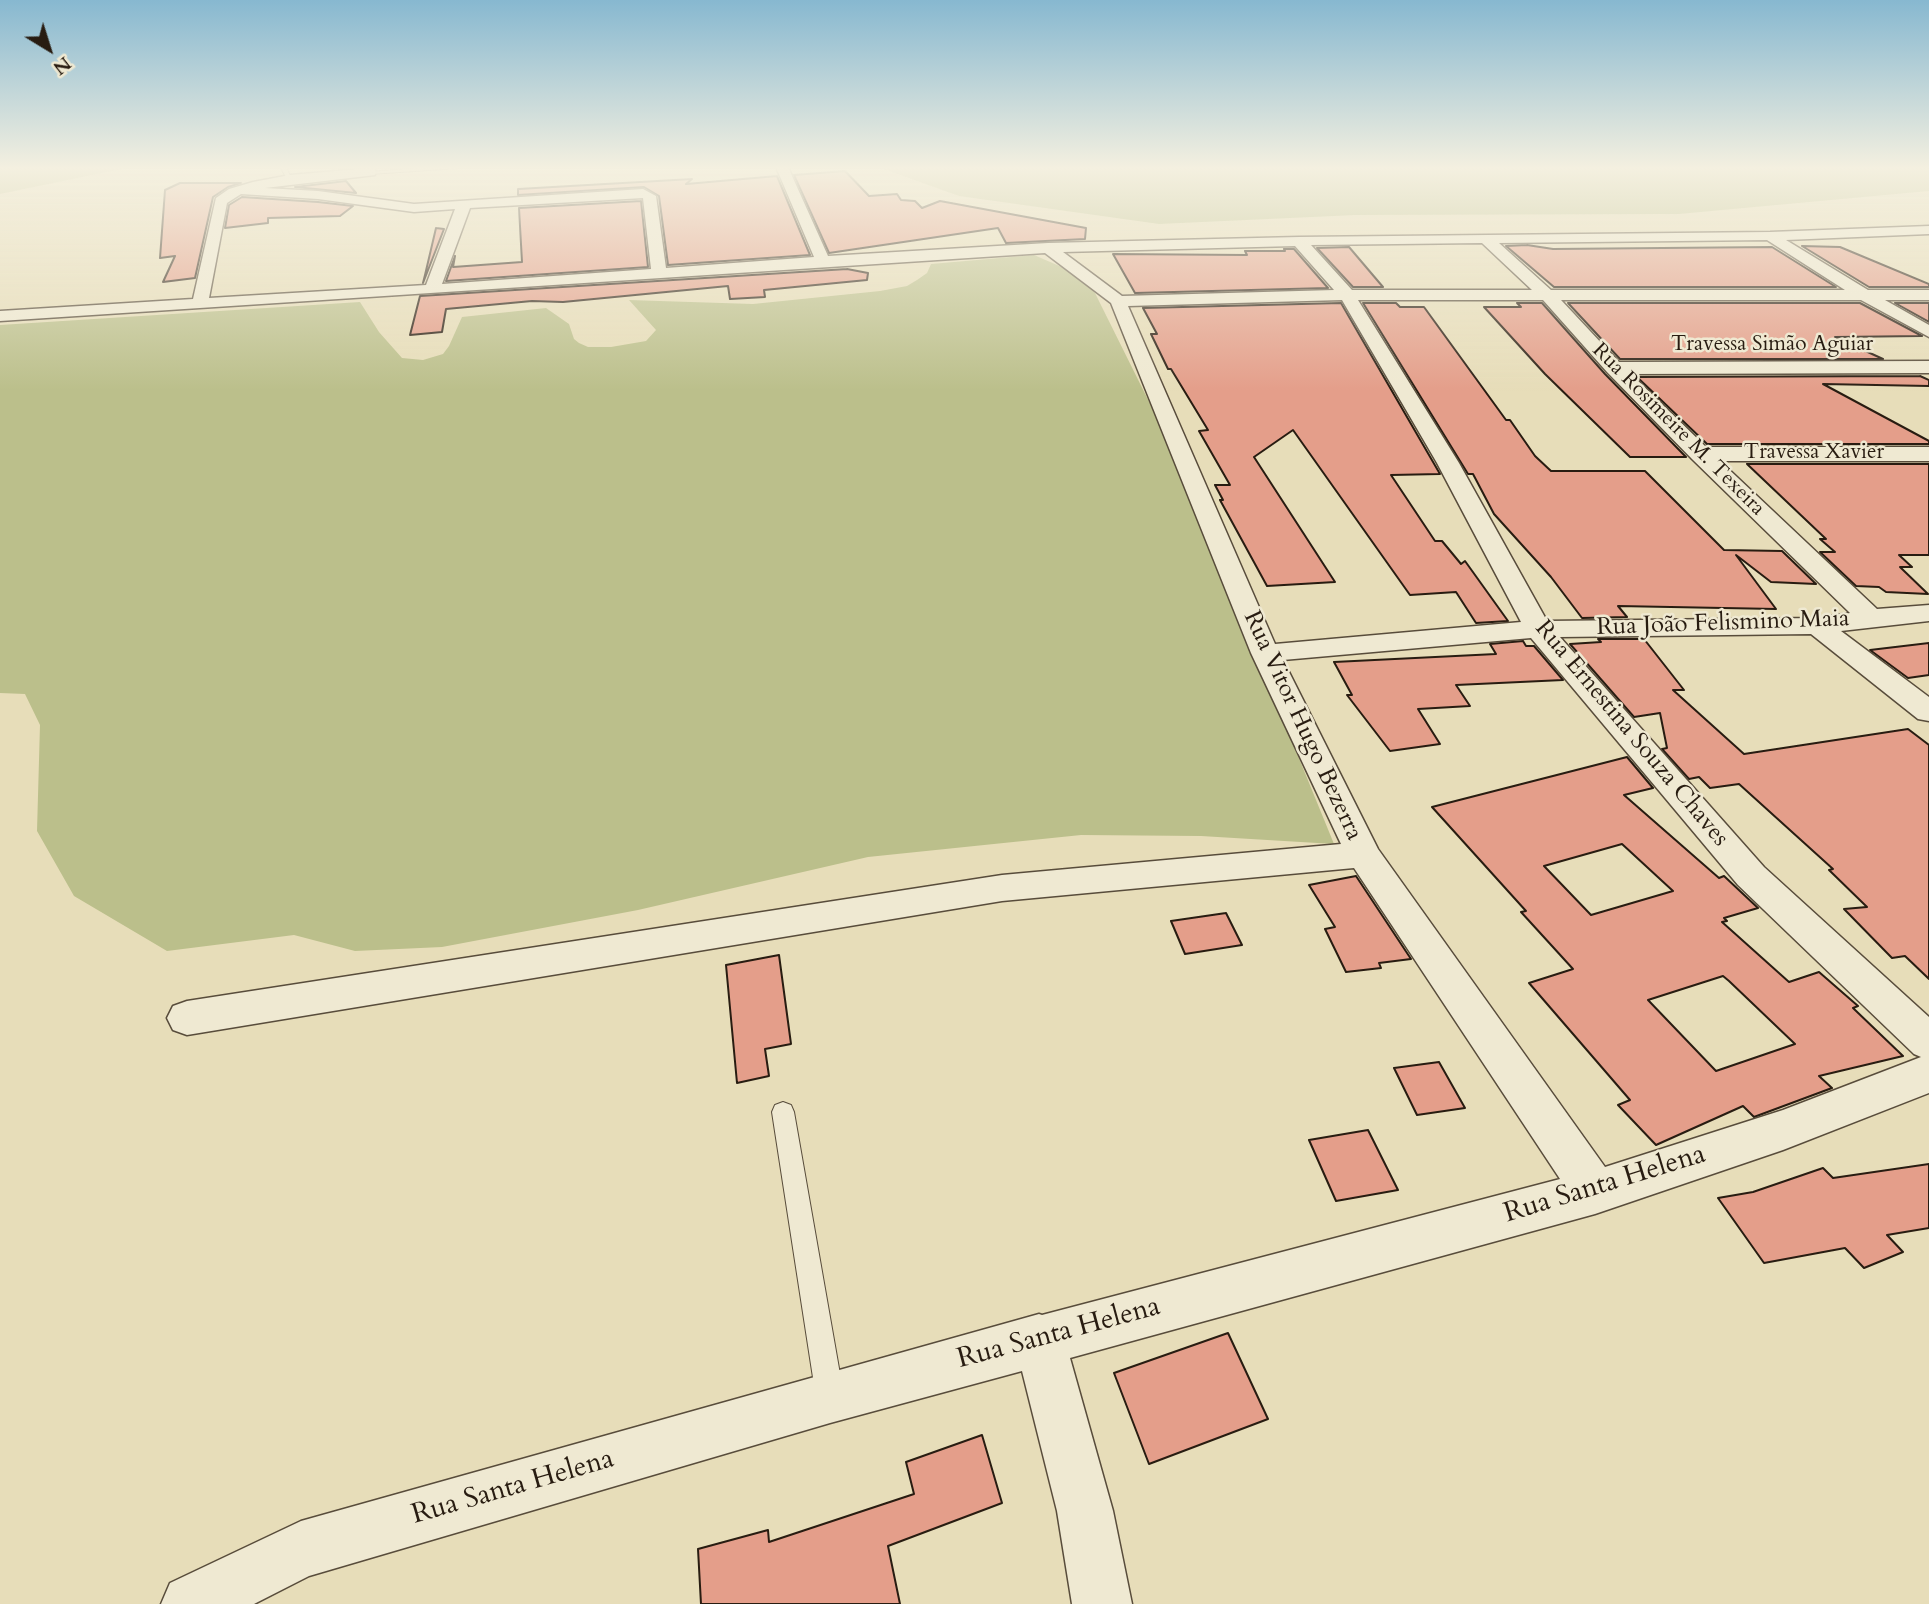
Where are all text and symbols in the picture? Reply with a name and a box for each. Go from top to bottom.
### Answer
north arrow [14,14,84,84]
text: N [47,50,76,81]
street label: Travessa Simão Aguiar [1671,332,1873,358]
street label: Rua Rosimeire M. Texeira [1586,338,1770,522]
street label: Travessa Xavier [1744,440,1884,466]
street label: Rua João Felismino Maia [1596,605,1850,643]
street label: Rua Vitor Hugo Bezerra [1236,607,1368,845]
street label: Rua Ernestina Souza Chaves [1528,615,1734,853]
street label: Rua Santa Helena [1500,1138,1710,1232]
street label: Rua Santa Helena [954,1291,1164,1377]
street label: Rua Santa Helena [408,1443,618,1533]

